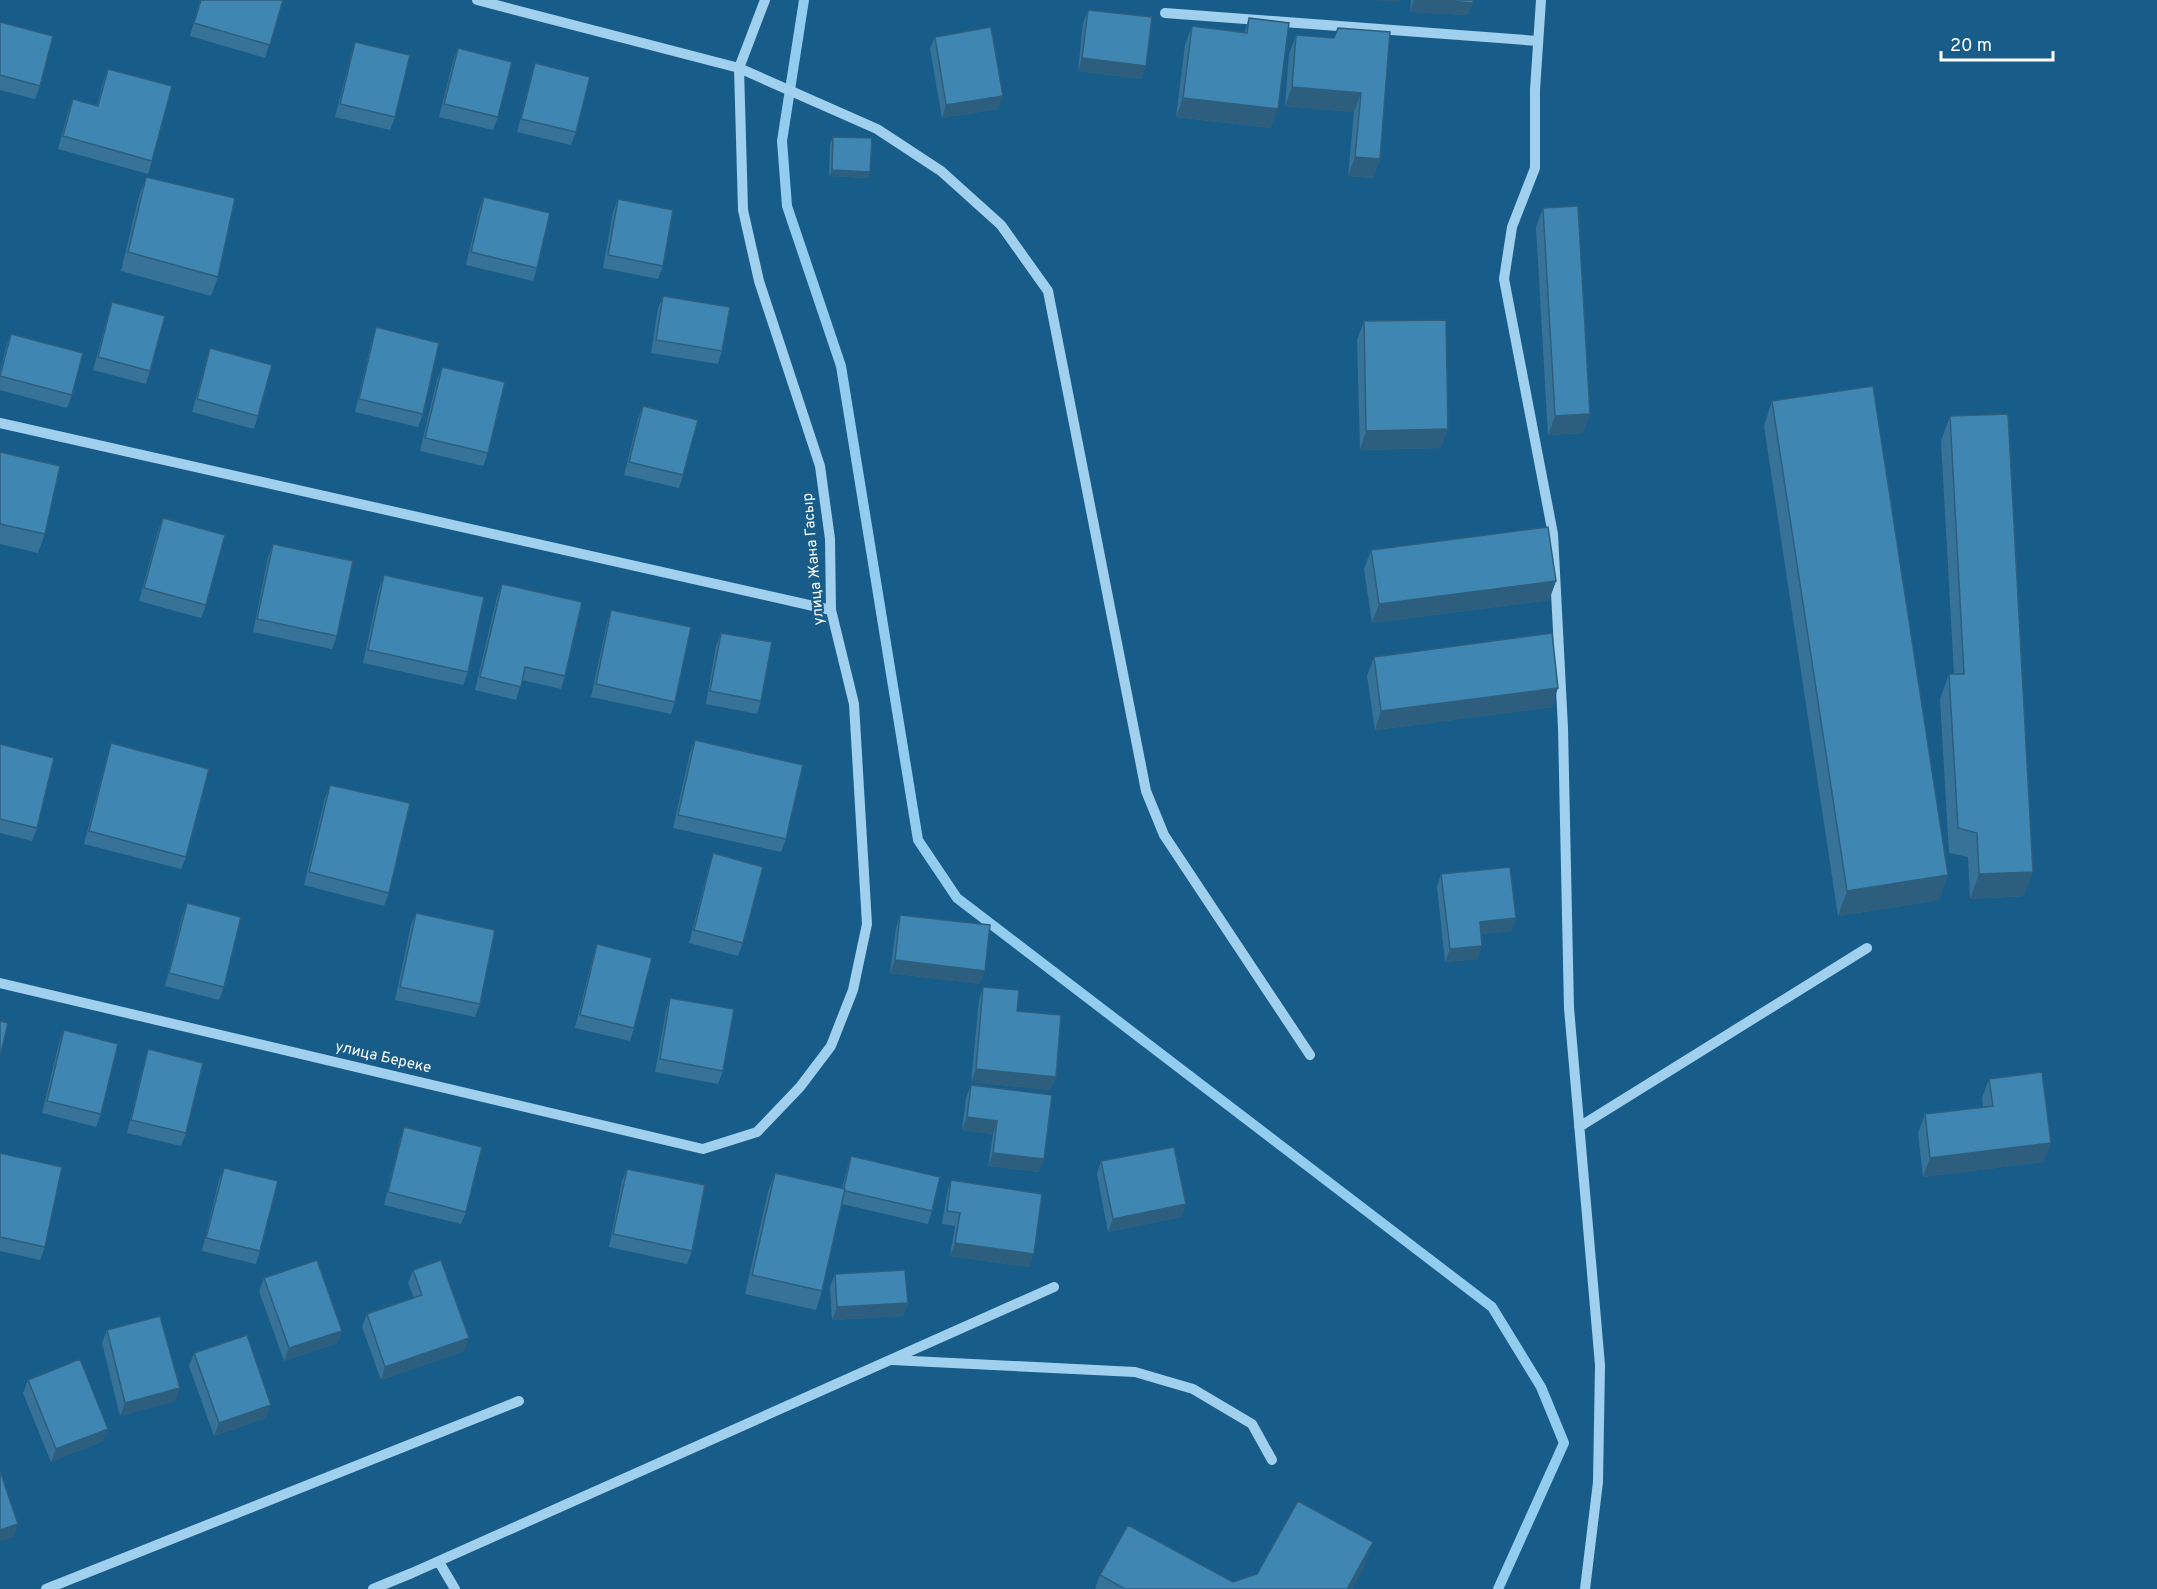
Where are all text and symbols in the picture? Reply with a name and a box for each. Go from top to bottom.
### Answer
scale bar [1941,24,2054,62]
text: 20 m [1950,35,1992,58]
street label: улица Жана Гасыр [799,492,829,626]
street label: улица Береке [333,1038,433,1078]

